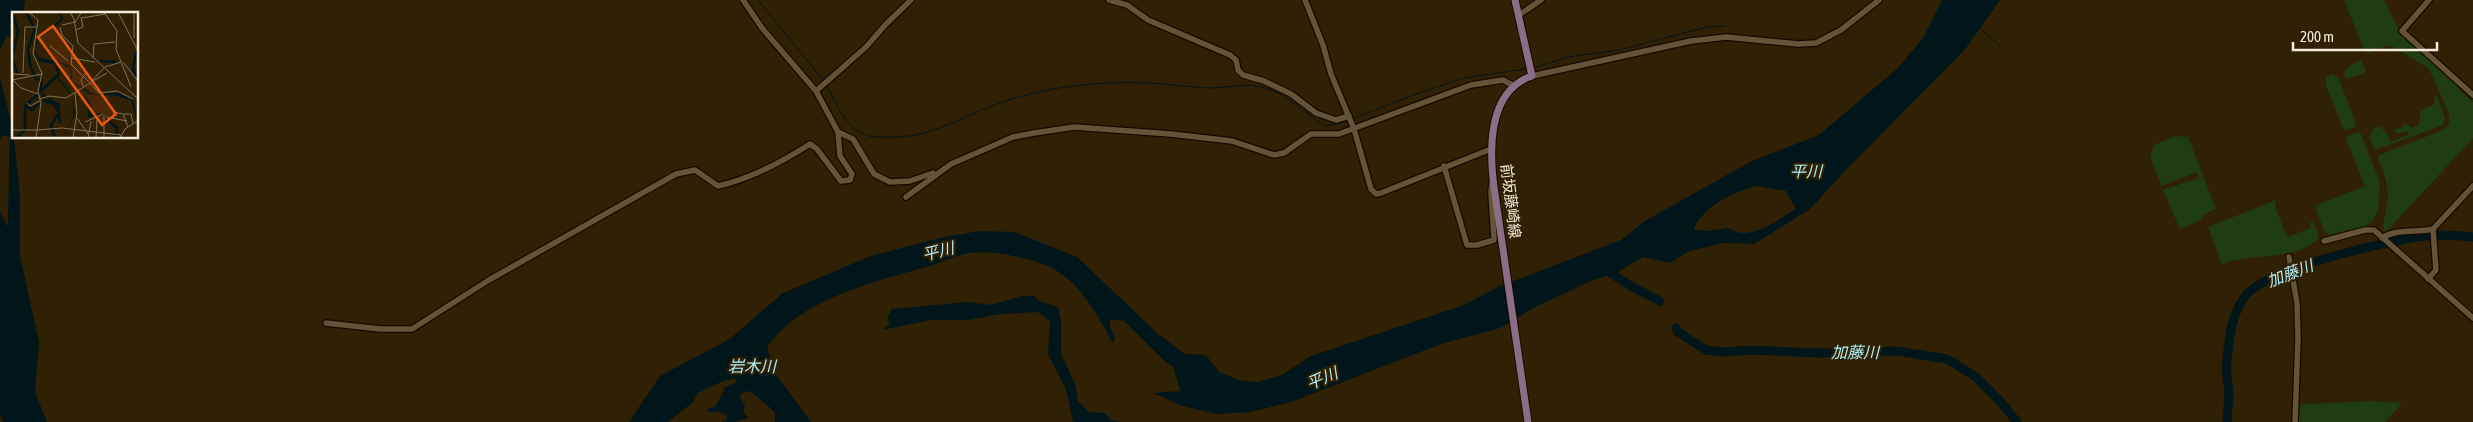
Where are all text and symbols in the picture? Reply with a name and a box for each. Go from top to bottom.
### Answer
inset map [12,12,139,139]
scale bar [2293,20,2437,52]
text: 200 m [2300,28,2334,45]
water label: 平川 [1790,162,1824,180]
street label: 前坂藤崎線 [1498,163,1524,239]
water label: 平川 [920,238,958,264]
water label: 加藤川 [2264,255,2317,290]
water label: 加藤川 [1831,343,1881,361]
water label: 岩木川 [728,357,778,375]
water label: 平川 [1304,363,1342,393]

